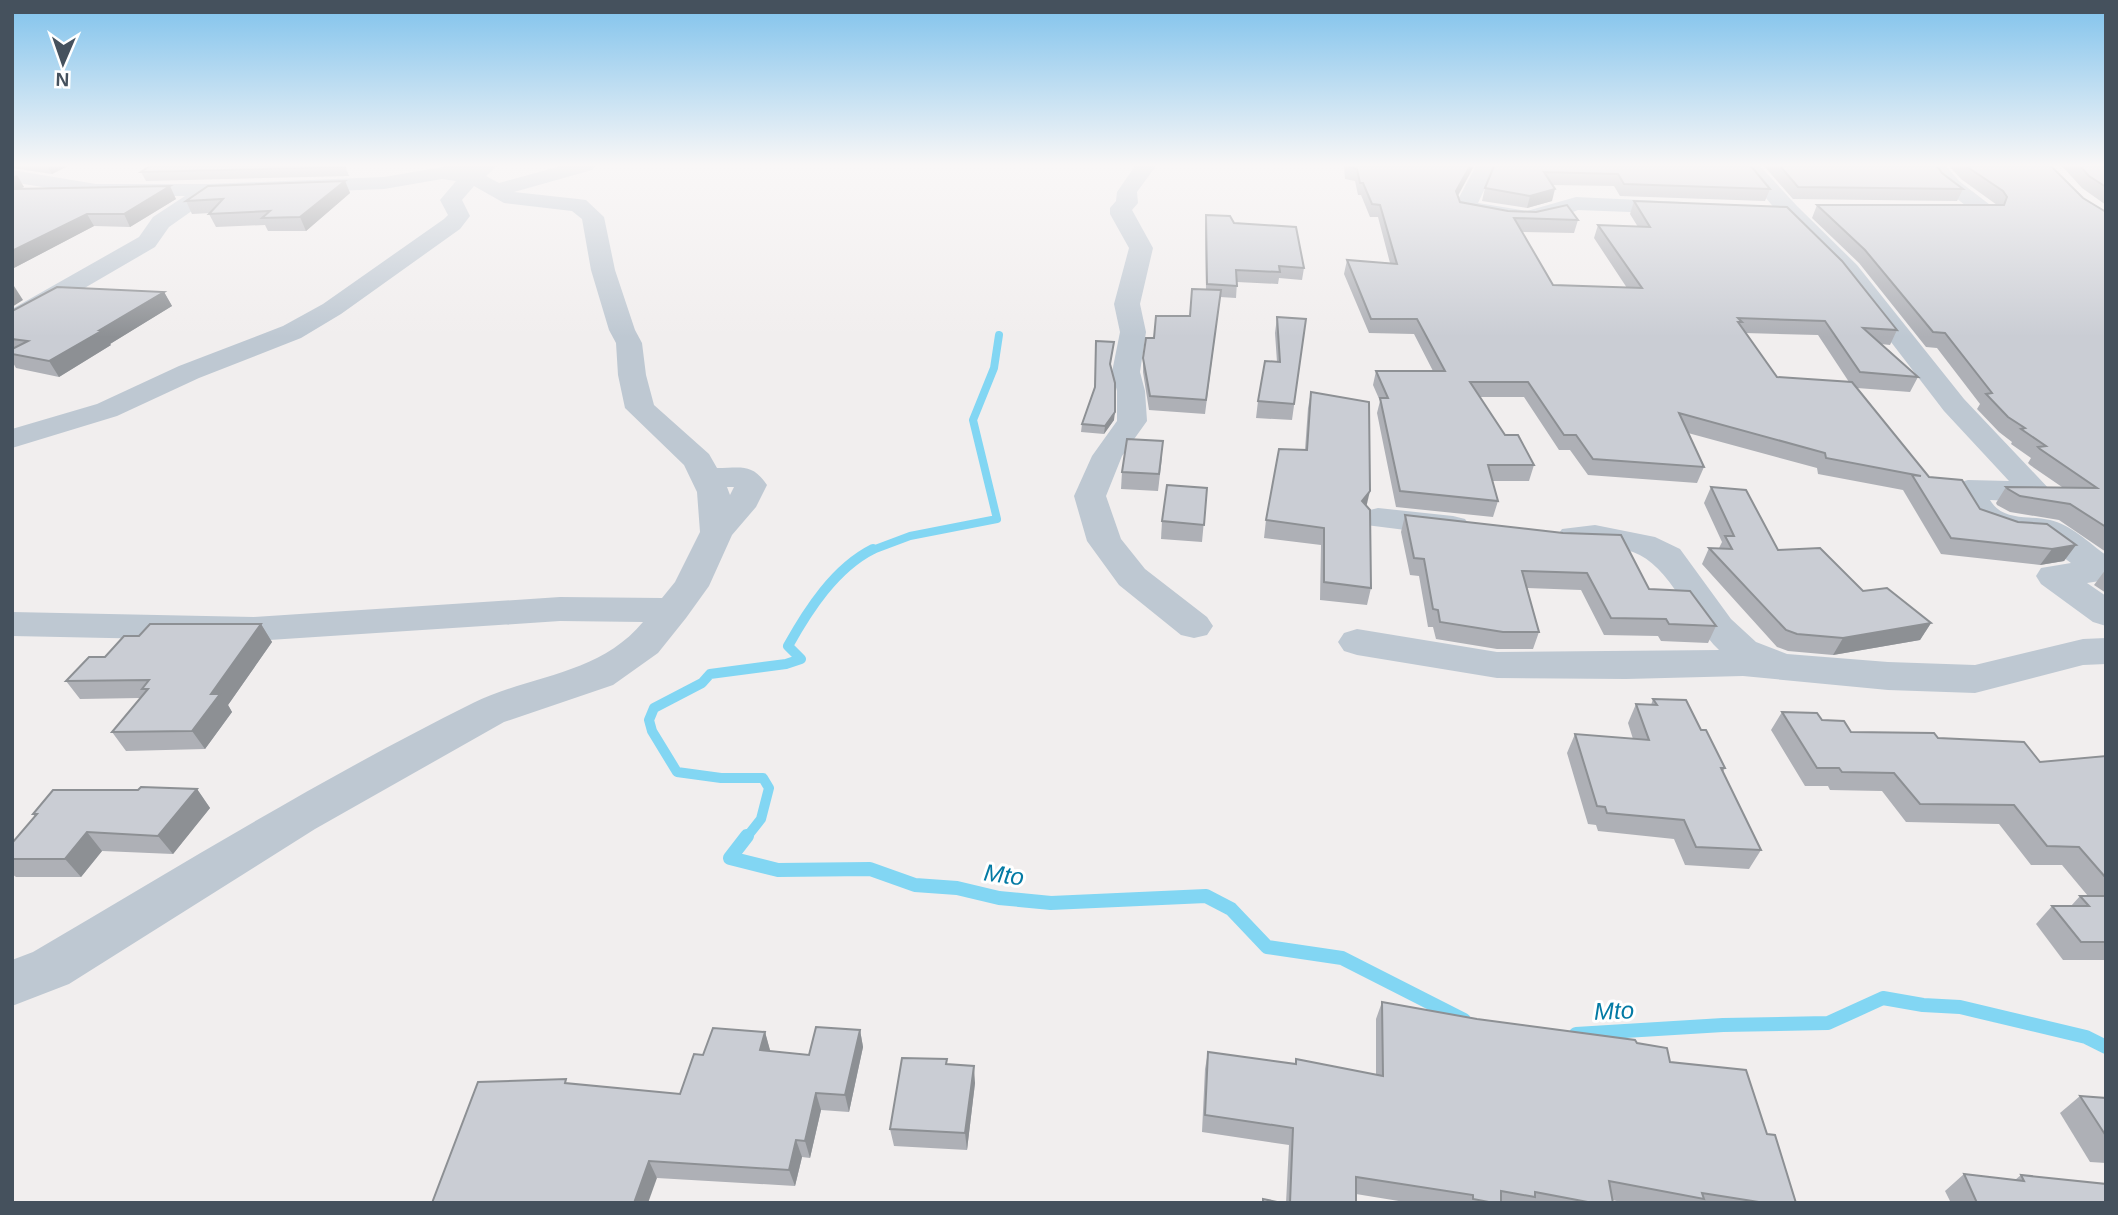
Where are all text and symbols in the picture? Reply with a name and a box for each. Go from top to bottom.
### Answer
north arrow [28,28,98,98]
text: N [55,69,70,90]
water label: Mto [982,858,1026,891]
water label: Mto [1594,996,1634,1025]

